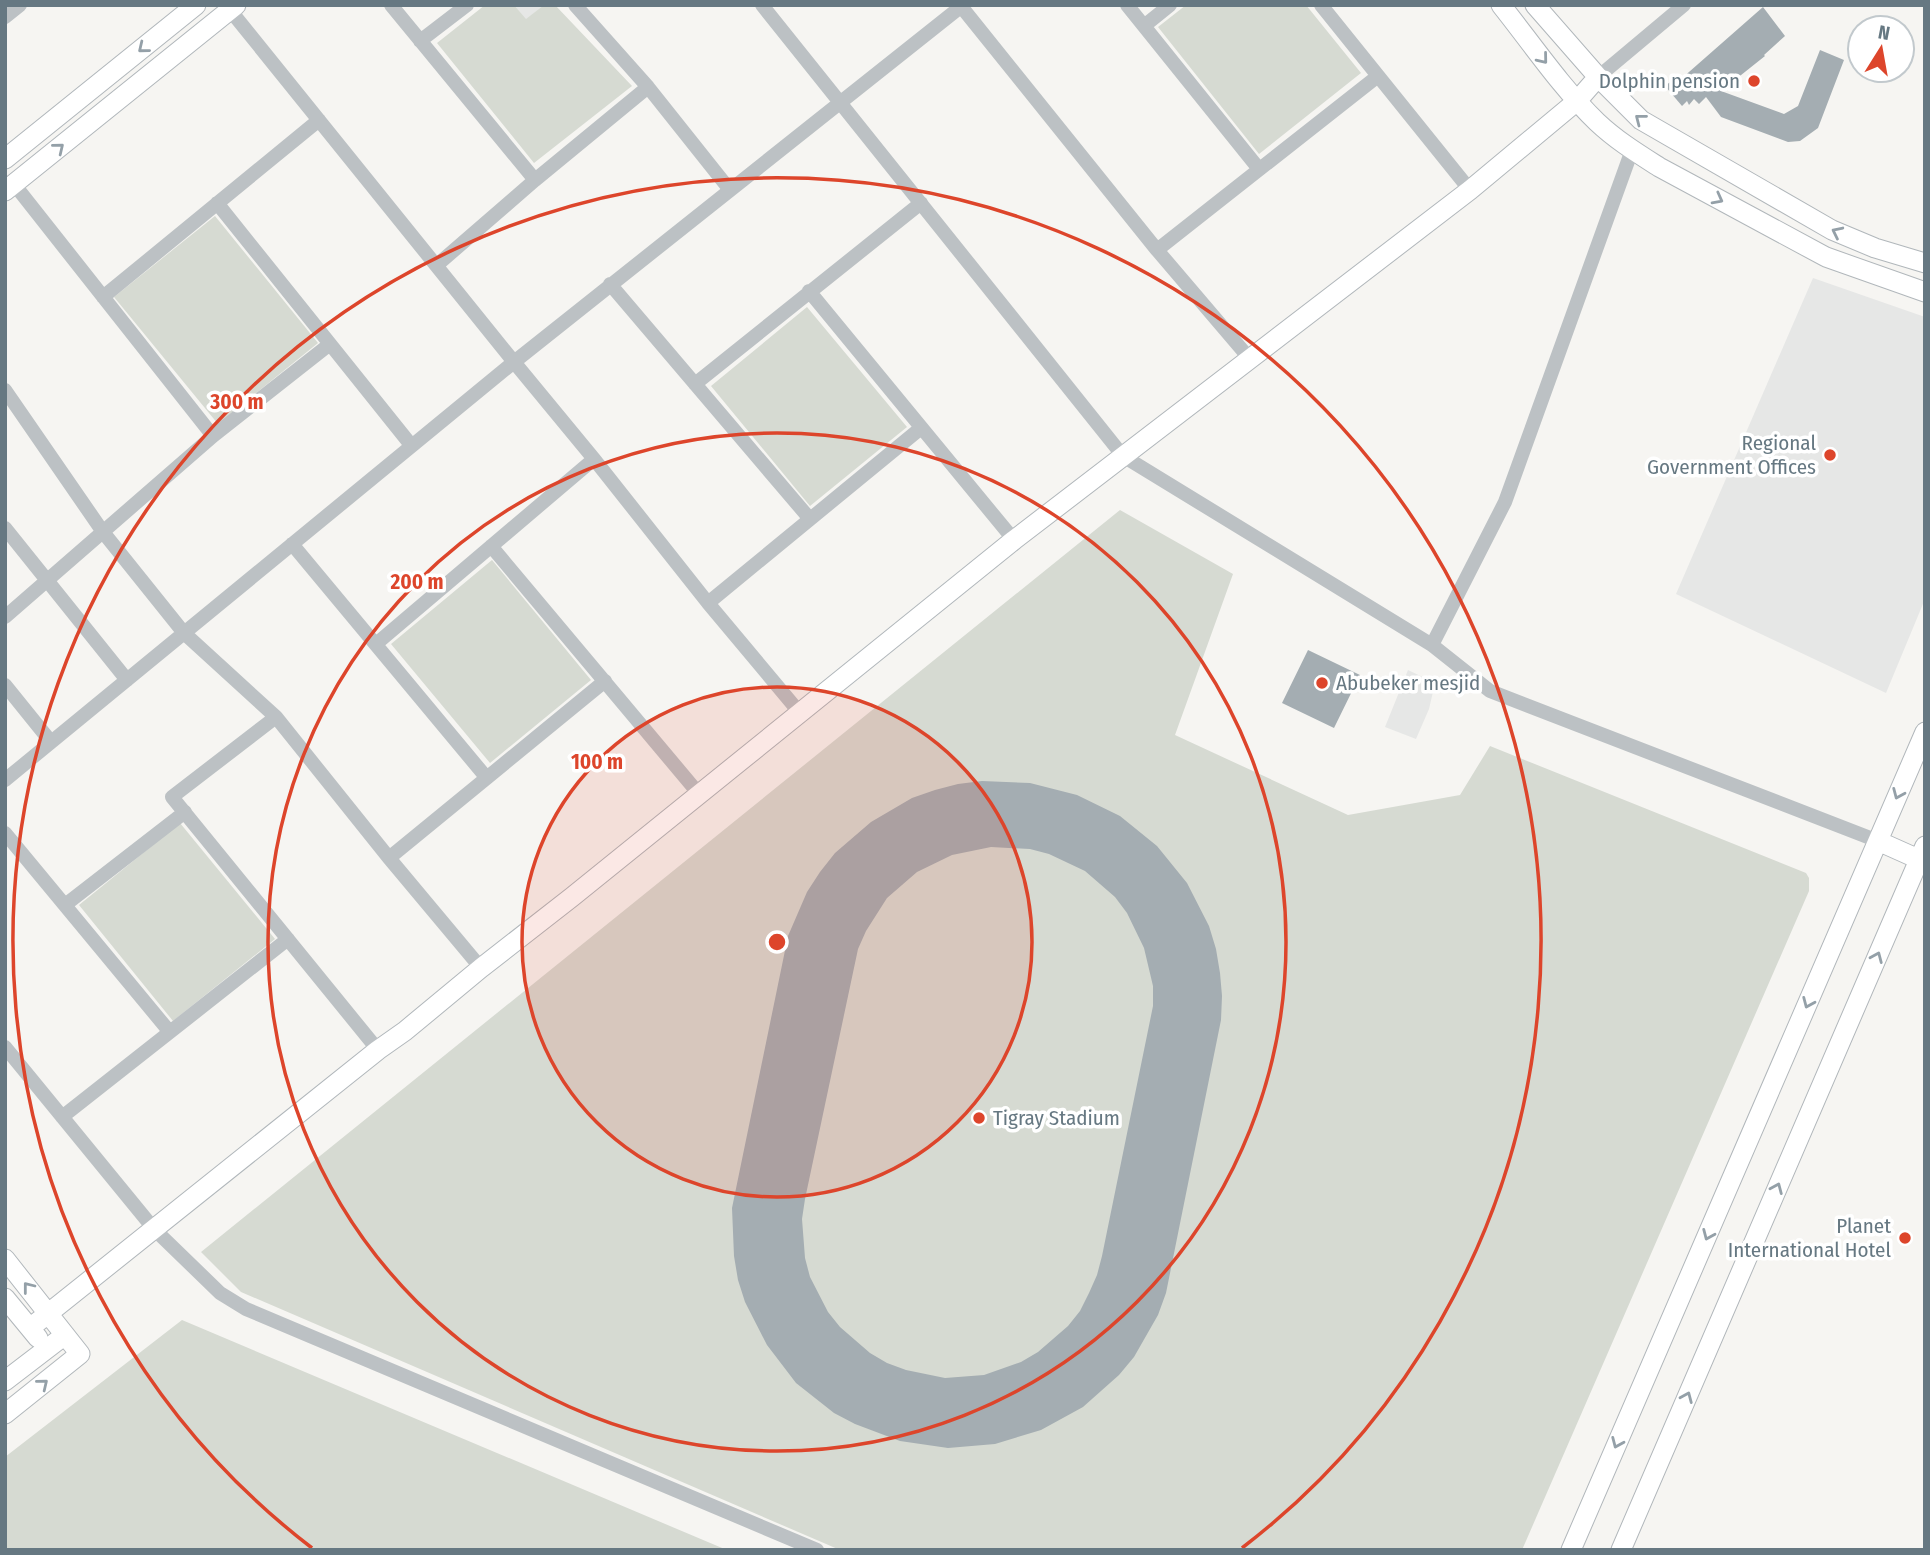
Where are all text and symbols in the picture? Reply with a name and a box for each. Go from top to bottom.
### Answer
north arrow [1846,14,1916,84]
text: N [1876,20,1892,45]
one-way arrow [138,40,151,52]
one-way arrow [1535,50,1547,63]
place label: Dolphin pension [1599,68,1740,94]
marker: Dolphin pension [1746,73,1762,89]
one-way arrow [1636,114,1648,127]
one-way arrow [51,144,63,157]
one-way arrow [1711,191,1724,204]
one-way arrow [1832,226,1844,240]
text: 300 m [209,389,264,415]
place label: Regional Government Offices [1647,430,1816,480]
marker: Regional Government Offices [1822,447,1838,463]
text: 200 m [389,569,444,595]
place label: Abubeker mesjid [1336,670,1480,696]
marker: Abubeker mesjid [1314,675,1330,691]
text: 100 m [571,749,623,775]
one-way arrow [1892,787,1906,800]
centre of rings [765,930,789,954]
one-way arrow [1869,952,1883,964]
one-way arrow [1802,996,1816,1009]
place label: Tigray Stadium [993,1105,1120,1131]
marker: Tigray Stadium [971,1110,987,1126]
one-way arrow [1769,1183,1783,1196]
place label: Planet International Hotel [1728,1213,1891,1263]
one-way arrow [1702,1228,1716,1240]
marker: Planet International Hotel [1897,1230,1913,1246]
one-way arrow [23,1283,36,1295]
one-way arrow [35,1380,47,1393]
one-way arrow [1678,1392,1692,1404]
one-way arrow [1611,1436,1625,1449]

